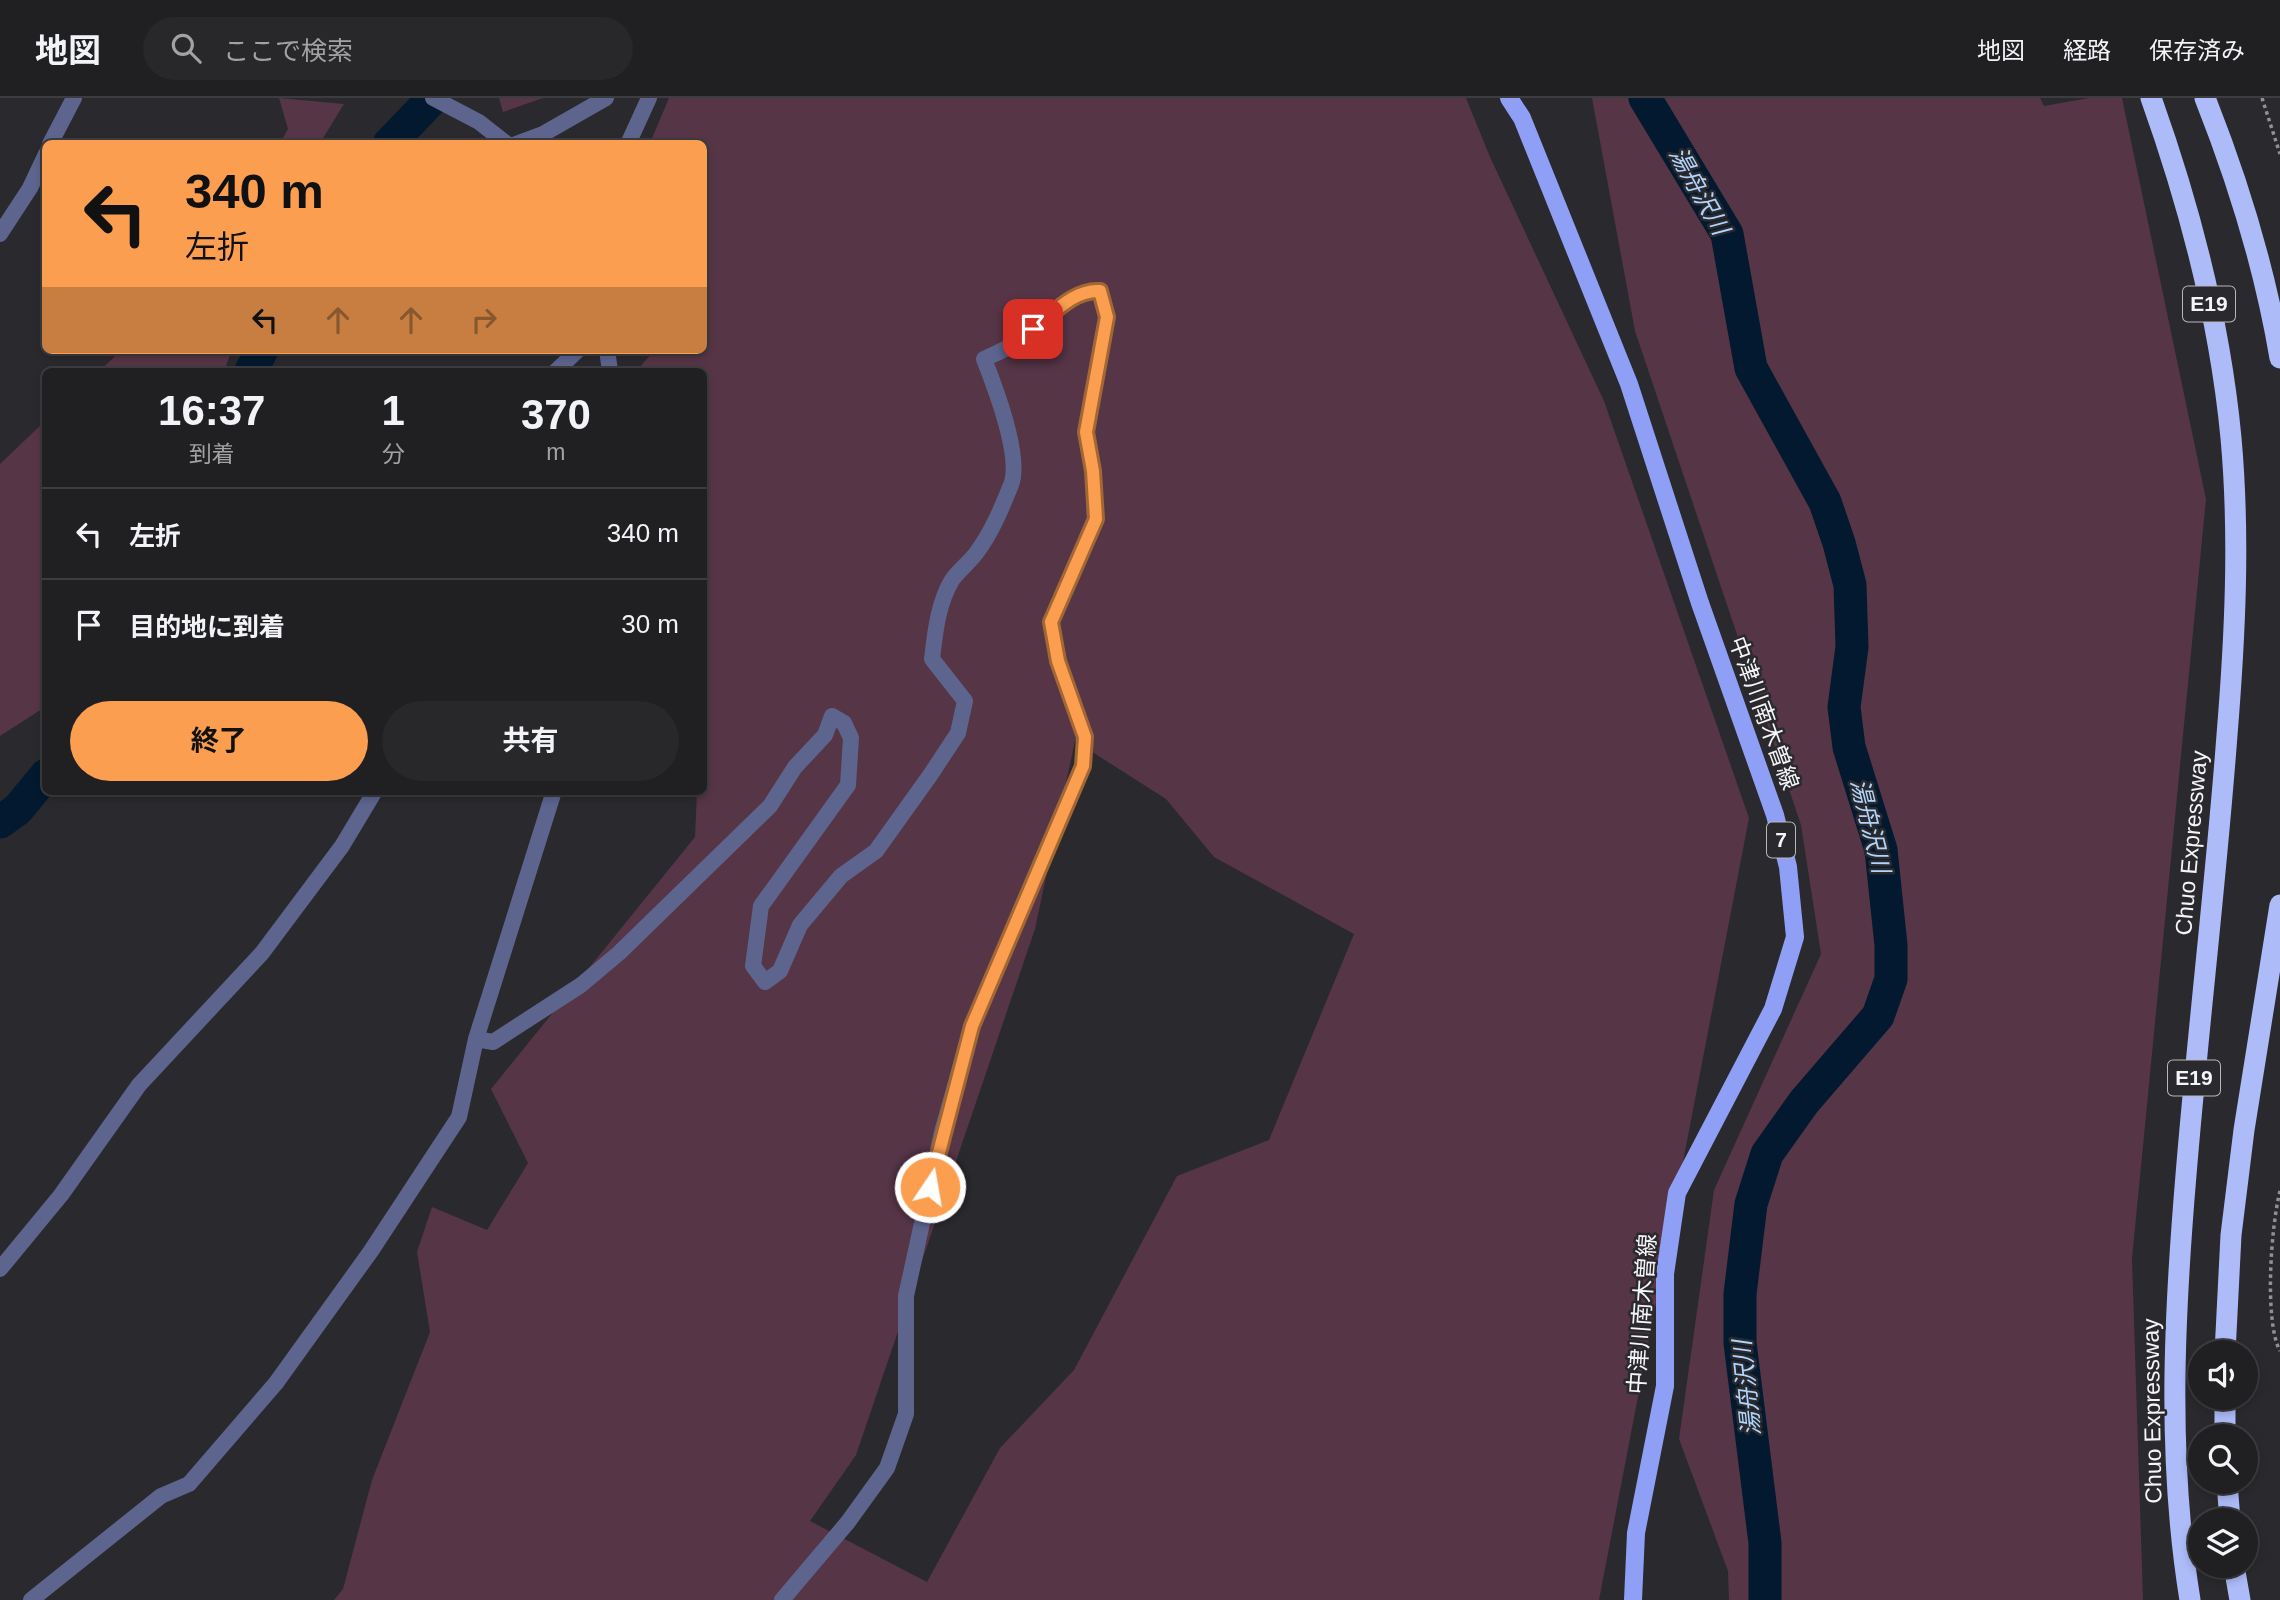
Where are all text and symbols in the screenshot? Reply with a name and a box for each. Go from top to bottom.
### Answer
search box [143,17,633,80]
icon: search [167,29,205,67]
text: 地図 [35,32,101,69]
text: ここで検索 [223,36,353,66]
text: 地図 [1977,37,2025,64]
text: 経路 [2063,37,2111,64]
text: 保存済み [2149,37,2245,64]
water label: 湯舟沢川 [1664,142,1736,242]
text: 340 m [185,164,324,218]
icon: left [70,168,161,259]
text: 左折 [185,229,249,265]
road number: E19 [2183,286,2235,322]
pin [1003,299,1063,359]
icon: left [246,301,284,339]
icon: ahead [319,301,357,339]
icon: ahead [392,301,430,339]
icon: right [465,301,503,339]
icon: arrive [1014,310,1052,348]
text: 16:37 [158,387,265,434]
text: 1 [381,387,405,434]
text: 370 [521,391,591,438]
text: m [546,439,566,465]
text: 到着 [189,441,235,467]
text: 分 [382,441,405,467]
icon: left [70,515,108,553]
text: 340 m [607,518,679,548]
text: 左折 [129,521,181,551]
icon: arrive [70,606,108,644]
text: 30 m [621,609,679,639]
text: 目的地に到着 [129,612,285,642]
street label: 中津川南木曽線 [1724,633,1804,793]
button: 終了 [70,701,368,781]
button: 共有 [382,701,679,781]
street label: Chuo Expressway [2170,749,2212,936]
water label: 湯舟沢川 [1846,776,1896,879]
road number: 7 [1767,822,1795,858]
road number: E19 [2168,1060,2220,1096]
position arrow [893,1150,967,1224]
street label: 中津川南木曽線 [1623,1233,1661,1395]
street label: Chuo Expressway [2137,1318,2167,1504]
water label: 湯舟沢川 [1728,1336,1765,1437]
map controls [2188,1340,2258,1578]
button: sound [2188,1340,2258,1410]
button: search [2188,1424,2258,1494]
button: layers [2188,1508,2258,1578]

